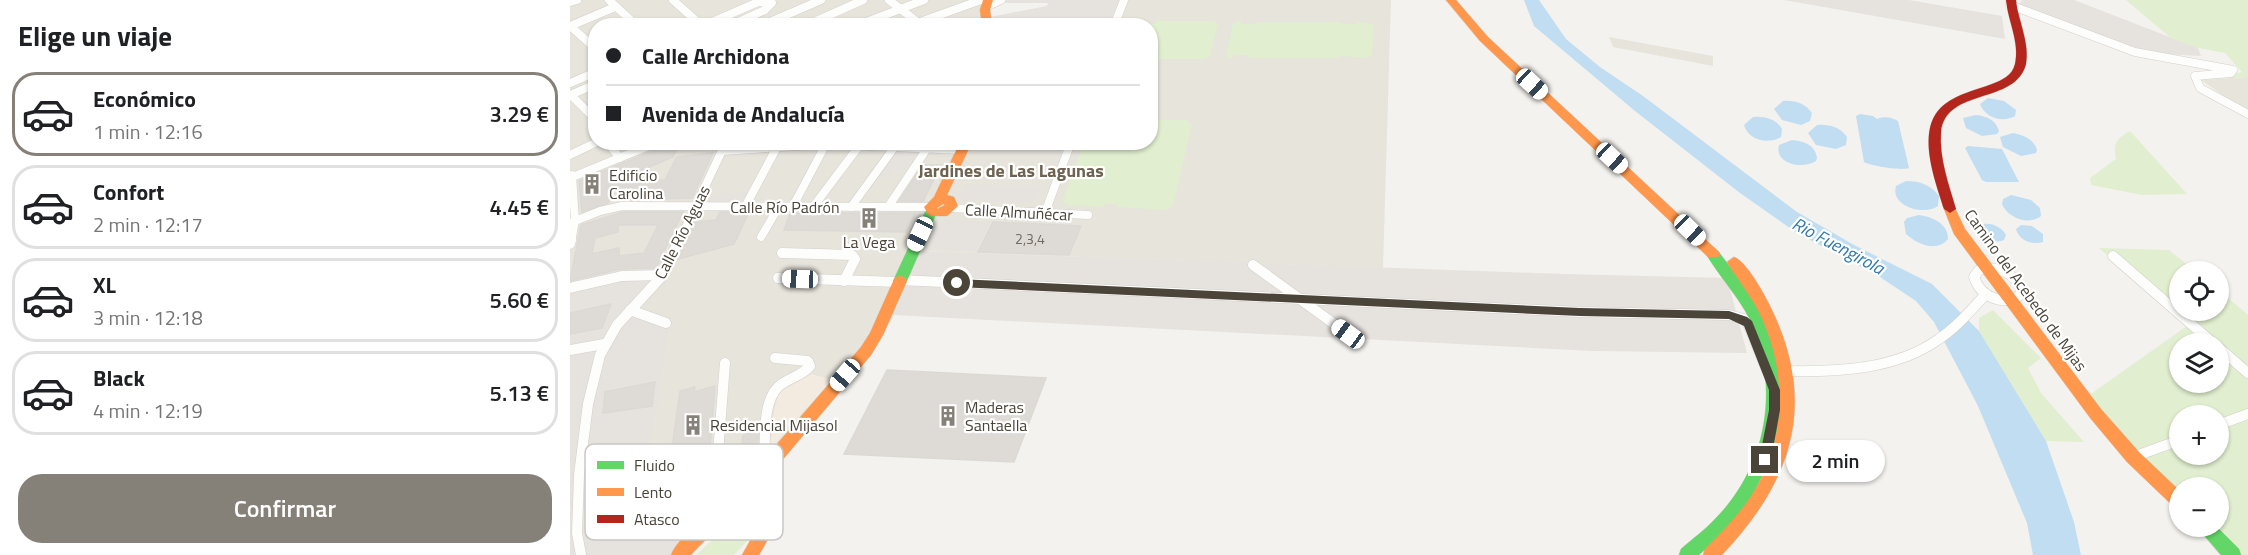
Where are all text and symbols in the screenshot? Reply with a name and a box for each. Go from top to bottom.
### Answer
text: Elige un viaje [18,15,172,56]
text: Calle Archidona [642,39,789,73]
car [1513,65,1551,103]
text: Económico [93,82,196,116]
icon: car [21,87,75,141]
text: 3.29 € [490,97,549,131]
text: Avenida de Andalucía [642,97,845,131]
text: 1 min · 12:16 [93,116,203,147]
car [1593,139,1631,177]
district label: Jardines de Las Lagunas [918,157,1104,184]
place label: Edificio Carolina [609,163,663,205]
building icon: Edificio Carolina [580,172,604,196]
text: Confort [93,175,164,209]
icon: car [21,180,75,234]
street label: Calle Río Aguas [648,181,716,283]
text: 4.45 € [490,190,549,224]
street label: Calle Río Padrón [730,195,840,219]
street label: Calle Almuñécar [964,197,1074,227]
street label: Camino del Acebedo de Mijas [1959,204,2093,376]
building icon: La Vega [857,206,881,230]
text: 2 min · 12:17 [93,209,203,240]
water label: Rio Fuengirola [1787,210,1890,282]
car [1671,211,1709,249]
car [904,214,936,254]
house number: 2,3,4 [1015,228,1045,249]
place label: La Vega [843,230,895,254]
map controls [2169,261,2229,537]
button: locate [2169,261,2229,321]
text: XL [93,268,116,302]
car [782,269,818,289]
route start [943,269,970,296]
icon: car [21,273,75,327]
text: 5.60 € [490,283,549,317]
text: 3 min · 12:18 [93,302,203,333]
car [1328,316,1368,352]
button: layers [2169,333,2229,393]
car [826,356,864,394]
text: Black [93,361,145,395]
icon: car [21,366,75,420]
text: 5.13 € [490,376,549,410]
text: 4 min · 12:19 [93,395,203,426]
place label: Maderas Santaella [965,395,1027,437]
building icon: Maderas Santaella [936,404,960,428]
button: + [2169,405,2229,465]
building icon: Residencial Mijasol [681,413,705,437]
place label: Residencial Mijasol [710,413,838,437]
callout: 2 min [1786,439,1885,481]
legend [585,444,783,540]
text: 2 min [1811,445,1860,476]
route end [1751,446,1778,473]
text: Fluido [634,453,675,477]
button: Confirmar [18,474,552,543]
button: − [2169,477,2229,537]
text: Lento [634,480,672,504]
text: Atasco [634,507,680,531]

